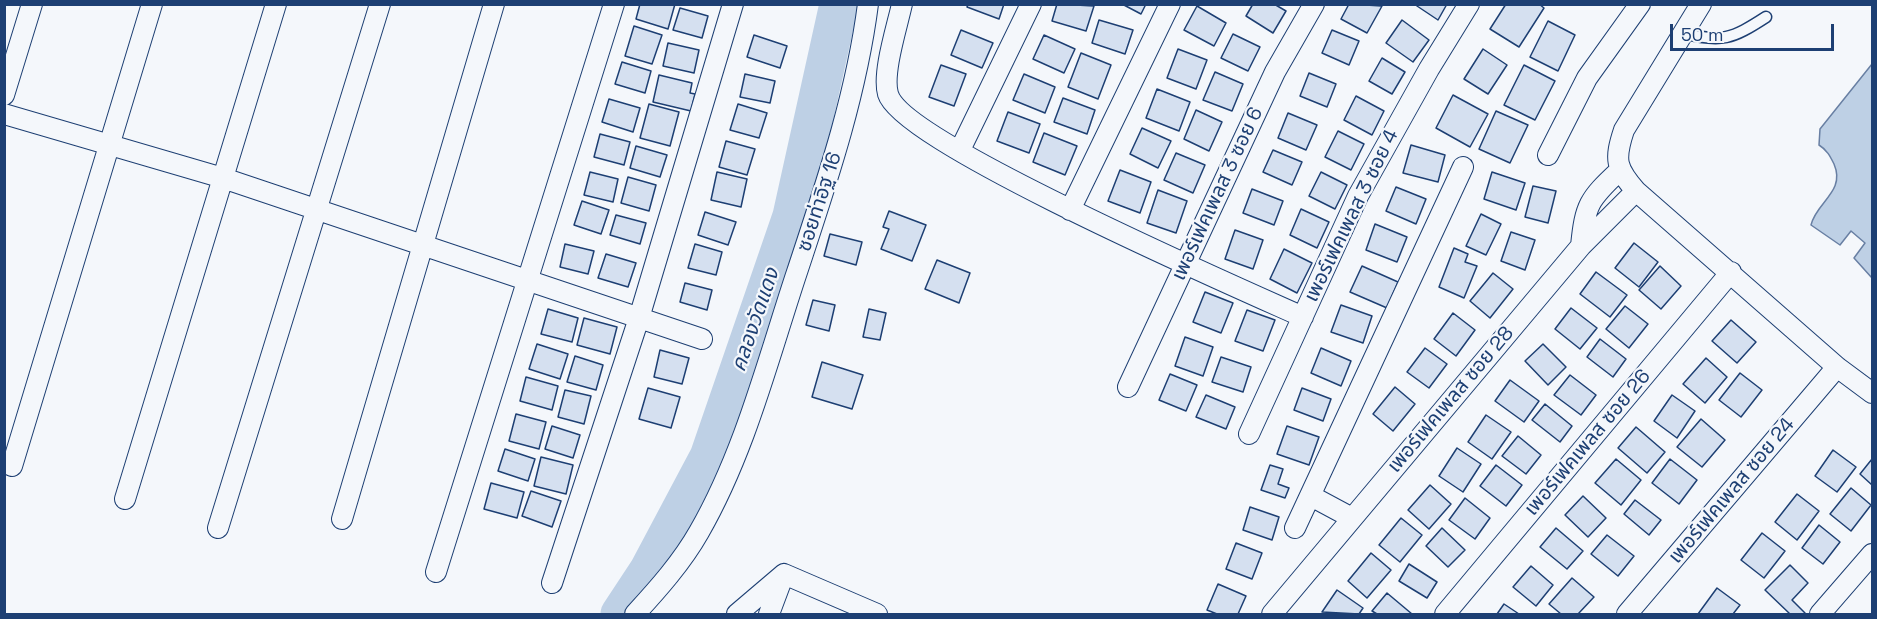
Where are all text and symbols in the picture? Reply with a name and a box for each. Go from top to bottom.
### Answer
scale bar [1673,12,1836,50]
text: 50 m [1681,23,1723,46]
street label: เพอร์เฟคเพลส 3 ซอย 6 [1167,103,1269,285]
street label: เพอร์เฟคเพลส 3 ซอย 4 [1300,126,1404,306]
street label: ซอยท่าอิฐ 16 [793,149,847,255]
water label: คลองวัดแดง [727,265,785,375]
street label: เพอร์เฟคเพลส ซอย 28 [1383,322,1519,478]
street label: เพอร์เฟคเพลส ซอย 26 [1520,365,1656,521]
street label: เพอร์เฟคเพลส ซอย 24 [1664,413,1800,569]

